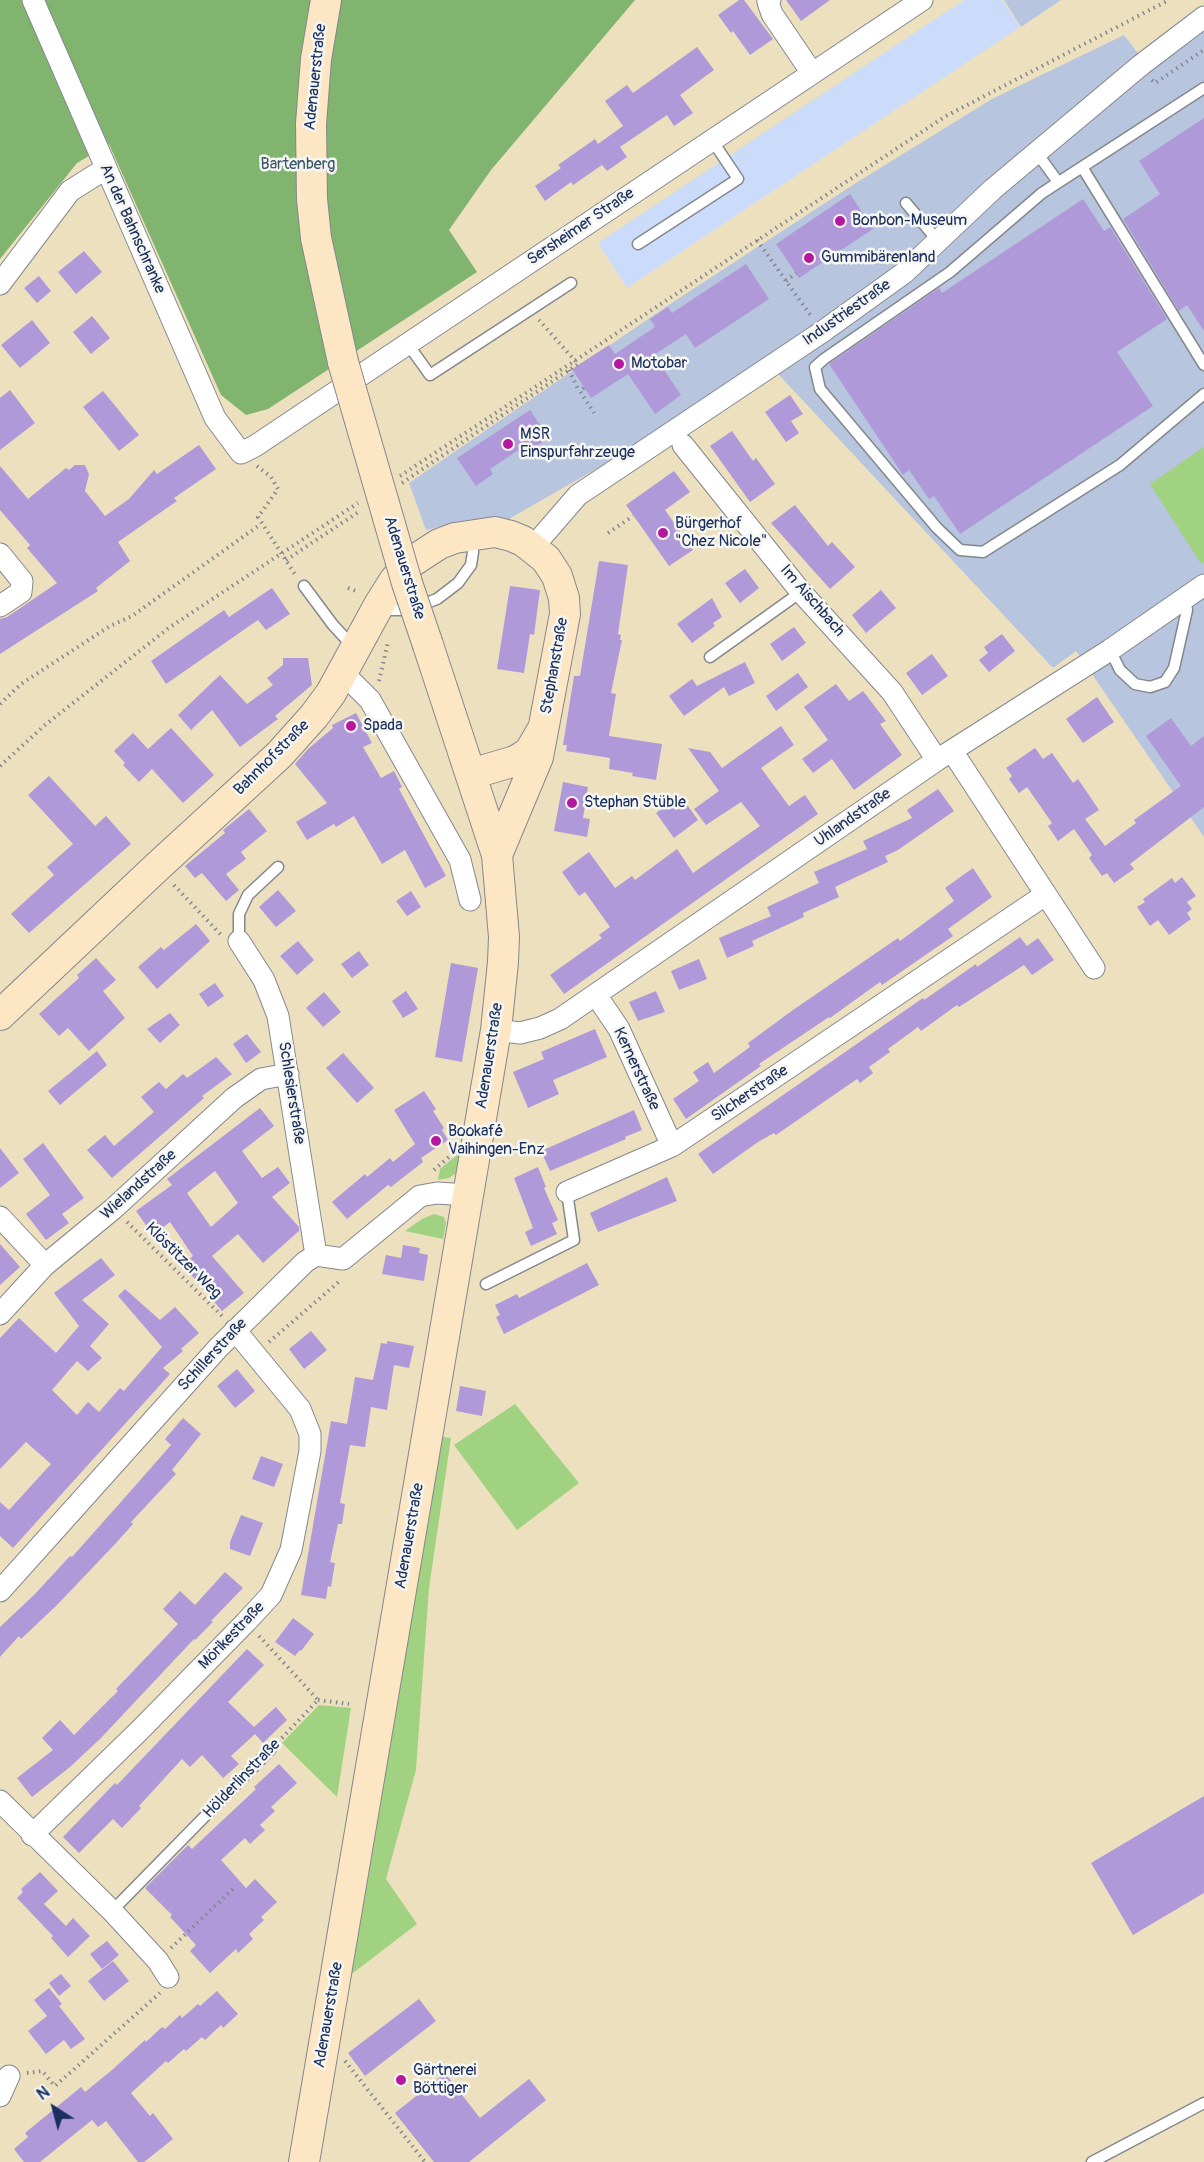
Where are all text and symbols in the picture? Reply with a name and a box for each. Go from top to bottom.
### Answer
street label: Adenauerstraße [301,23,331,131]
park label: Bartenberg [261,155,335,175]
street label: An der Bahnschranke [95,161,169,297]
street label: Sersheimer Straße [524,184,638,270]
place label: Bonbon-Museum [852,211,967,231]
marker: Bonbon-Museum [833,214,847,228]
place label: Gummibärenland [821,248,936,268]
marker: Gummibärenland [802,251,816,265]
street label: Industriestraße [799,276,895,350]
place label: Motobar [631,354,687,374]
marker: Motobar [612,357,626,371]
place label: MSR Einspurfahrzeuge [520,425,635,463]
marker: MSR Einspurfahrzeuge [501,437,515,451]
street label: Adenauerstraße [379,514,429,622]
place label: Bürgerhof "Chez Nicole" [675,514,767,552]
marker: Bürgerhof "Chez Nicole" [656,526,670,540]
street label: Im Aischbach [776,561,848,641]
street label: Stephanstraße [537,616,573,716]
street label: Bahnhofstraße [230,716,314,800]
place label: Spada [363,716,403,736]
marker: Spada [344,719,358,733]
street label: Uhlandstraße [811,785,895,851]
place label: Stephan Stüble [584,793,686,813]
marker: Stephan Stüble [565,796,579,810]
street label: Adenauerstraße [472,1002,508,1110]
street label: Kernerstraße [608,1024,664,1114]
street label: Schlesierstraße [273,1040,309,1146]
street label: Silcherstraße [708,1061,792,1127]
place label: Bookafé Vaihingen-Enz [448,1122,544,1160]
marker: Bookafé Vaihingen-Enz [429,1134,443,1148]
street label: Wielandstraße [97,1146,181,1224]
street label: Klöstitzer Weg [141,1219,225,1303]
street label: Schillerstraße [174,1315,252,1395]
street label: Adenauerstraße [391,1482,429,1590]
street label: Mörikestraße [195,1598,269,1674]
street label: Hölderlinstraße [199,1735,285,1823]
street label: Adenauerstraße [310,1961,348,2069]
place label: Gärtnerei Böttiger [413,2061,476,2099]
marker: Gärtnerei Böttiger [394,2073,408,2087]
north arrow [24,2078,84,2138]
text: N [33,2082,54,2105]

